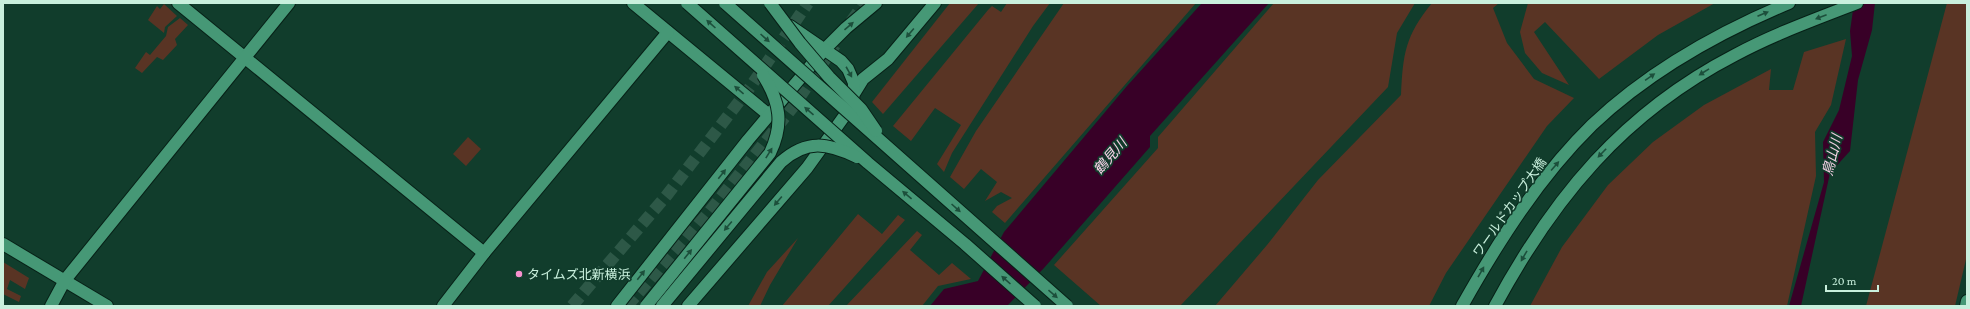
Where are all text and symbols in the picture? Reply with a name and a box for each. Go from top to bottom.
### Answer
one-way arrow [1758,10,1770,16]
one-way arrow [1815,15,1827,21]
one-way arrow [706,20,717,29]
one-way arrow [844,21,855,30]
one-way arrow [905,28,914,39]
one-way arrow [759,34,770,43]
one-way arrow [845,66,852,78]
one-way arrow [1698,69,1709,76]
one-way arrow [1645,73,1655,81]
one-way arrow [733,86,744,95]
one-way arrow [804,106,814,115]
water label: 鳥山川 [1819,131,1845,177]
water label: 鶴見川 [1090,133,1131,177]
one-way arrow [766,147,773,159]
one-way arrow [1597,148,1607,158]
street label: ワールドカップ大橋 [1470,155,1549,260]
one-way arrow [1551,160,1560,171]
one-way arrow [717,168,726,179]
one-way arrow [902,191,913,200]
one-way arrow [773,196,782,207]
one-way arrow [951,204,961,213]
one-way arrow [723,221,732,232]
one-way arrow [684,249,693,260]
one-way arrow [1520,250,1527,262]
one-way arrow [1478,266,1485,278]
place label: タイムズ北新横浜 [527,267,631,282]
scale bar [1826,267,1878,293]
marker: タイムズ北新横浜 [514,269,524,279]
one-way arrow [636,270,645,281]
text: 20 m [1832,274,1857,288]
one-way arrow [1001,275,1011,285]
one-way arrow [1048,290,1059,299]

